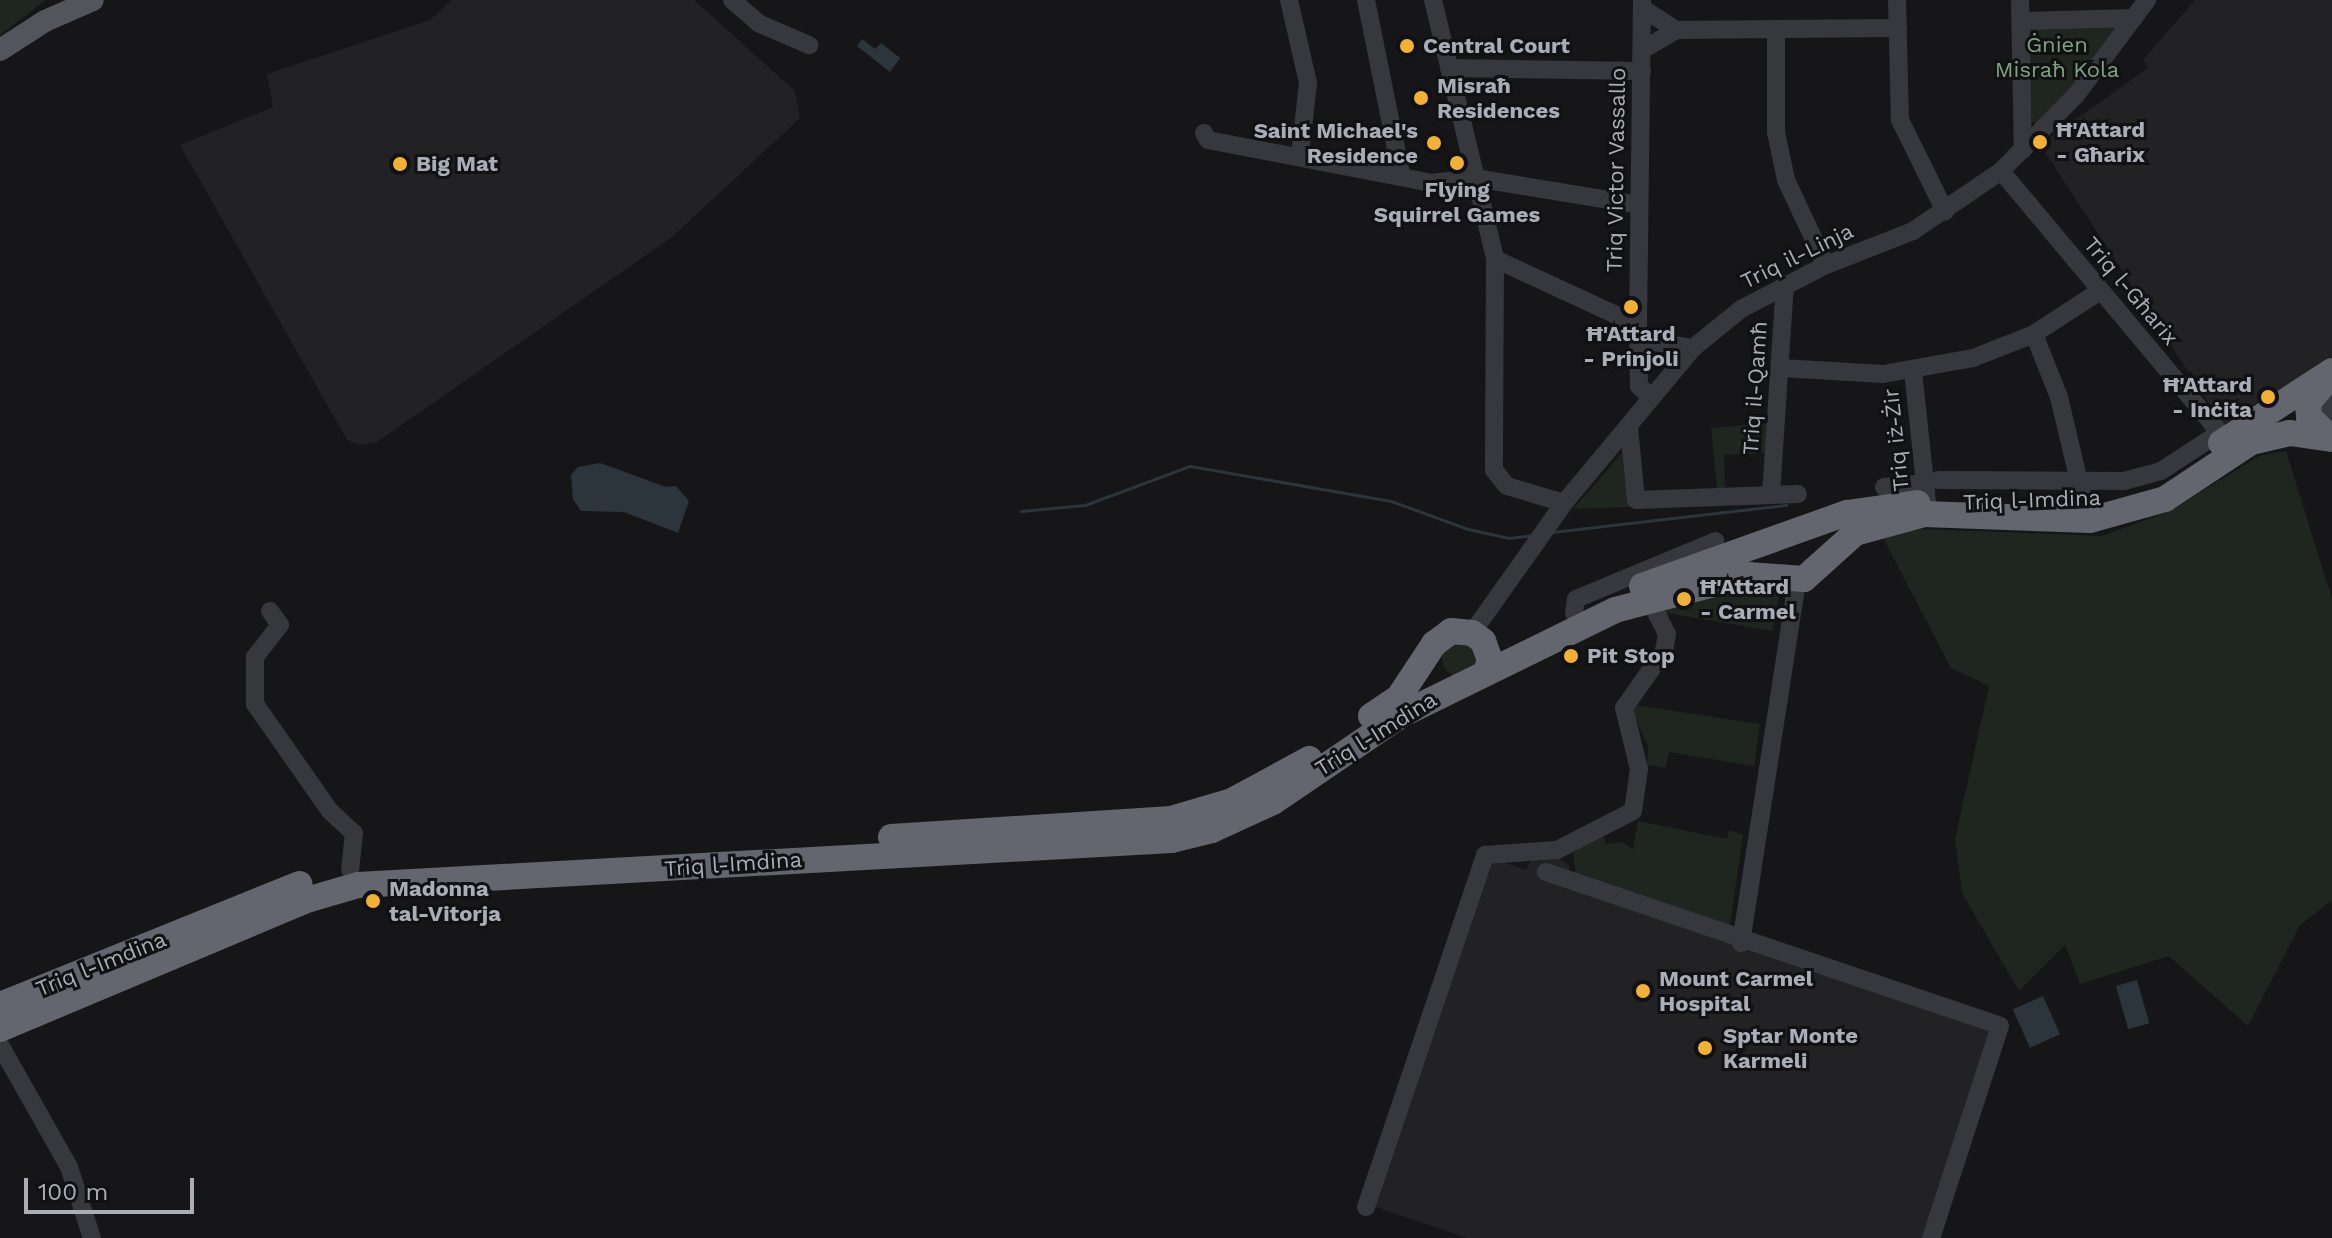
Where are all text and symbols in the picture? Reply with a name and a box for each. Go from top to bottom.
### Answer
park label: Ġnien Misraħ Kola [1995,31,2119,82]
place label: Central Court [1423,33,1570,59]
marker: Central Court [1398,37,1416,55]
street label: Triq Victor Vassallo [1601,66,1631,274]
place label: Misraħ Residences [1437,72,1560,124]
marker: Misraħ Residences [1412,89,1430,107]
place label: Ħ'Attard - Għarix [2056,116,2145,168]
place label: Saint Michael's Residence [1254,117,1418,168]
marker: Ħ'Attard - Għarix [2031,133,2049,151]
marker: Saint Michael's Residence [1425,134,1443,152]
place label: Big Mat [416,151,498,177]
marker: Flying Squirrel Games [1448,154,1466,172]
marker: Big Mat [391,155,409,173]
place label: Flying Squirrel Games [1374,176,1540,228]
street label: Triq il-Linja [1737,217,1857,295]
street label: Triq l-Għarix [2078,231,2184,351]
marker: Ħ'Attard - Prinjoli [1622,298,1640,316]
place label: Ħ'Attard - Prinjoli [1583,320,1679,372]
street label: Triq il-Qamħ [1737,320,1773,456]
place label: Ħ'Attard - Inċita [2163,371,2252,422]
street label: Triq iż-Żir [1877,387,1915,493]
marker: Ħ'Attard - Inċita [2259,388,2277,406]
street label: Triq l-Imdina [1963,484,2101,516]
place label: Ħ'Attard - Carmel [1700,573,1796,624]
marker: Ħ'Attard - Carmel [1675,590,1693,608]
place label: Pit Stop [1587,643,1675,669]
marker: Pit Stop [1562,647,1580,665]
street label: Triq l-Imdina [1310,686,1442,782]
street label: Triq l-Imdina [663,846,803,882]
place label: Madonna tal-Vitorja [389,875,501,926]
marker: Madonna tal-Vitorja [364,892,382,910]
street label: Triq l-Imdina [32,926,170,1002]
place label: Mount Carmel Hospital [1659,965,1813,1016]
marker: Mount Carmel Hospital [1634,982,1652,1000]
place label: Sptar Monte Karmeli [1723,1022,1858,1074]
marker: Sptar Monte Karmeli [1694,1037,1716,1059]
scale bar [28,1162,198,1212]
text: 100 m [38,1178,108,1206]

